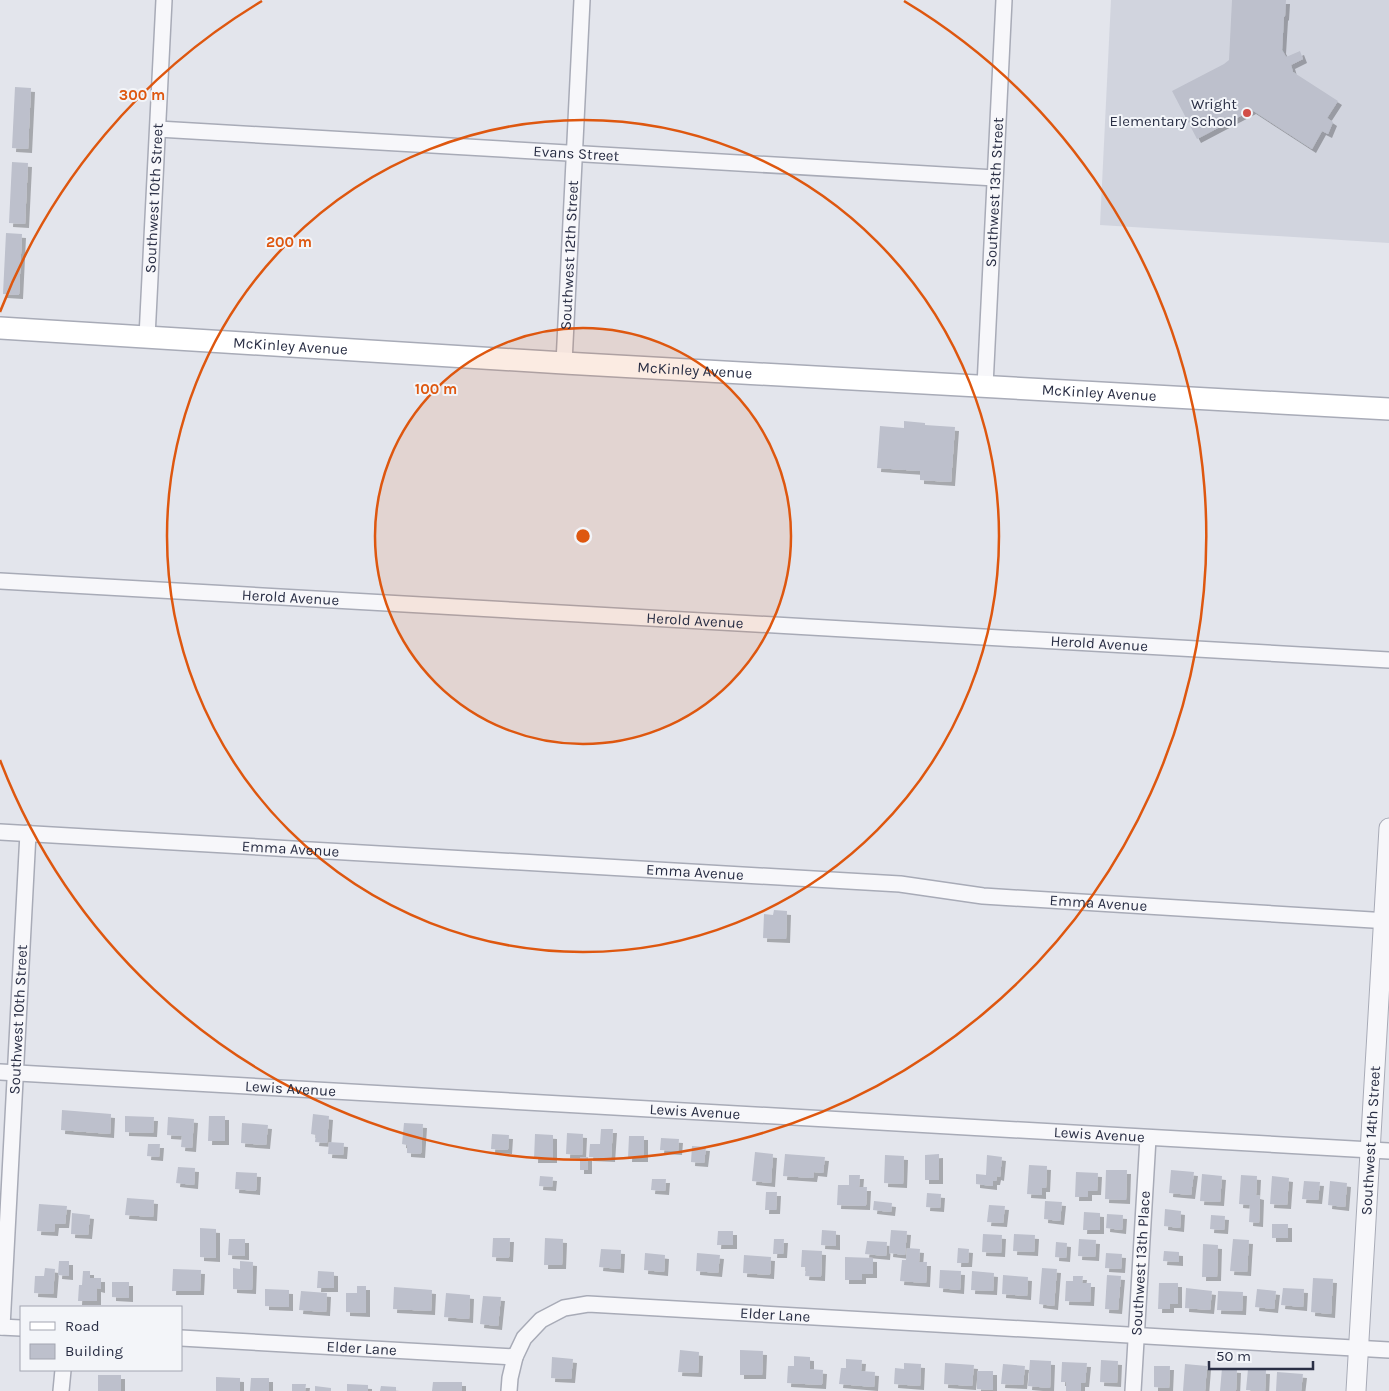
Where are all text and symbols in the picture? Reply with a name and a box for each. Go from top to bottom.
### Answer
text: 300 m [119,86,165,104]
place label: Wright Elementary School [1110,95,1237,130]
marker: Wright Elementary School [1241,107,1253,119]
street label: Southwest 13th Street [982,117,1007,268]
street label: Southwest 10th Street [141,122,167,274]
street label: Evans Street [533,142,620,165]
street label: Southwest 12th Street [557,179,582,330]
text: 200 m [266,233,312,251]
street label: McKinley Avenue [232,333,348,359]
street label: McKinley Avenue [637,358,753,382]
text: 100 m [415,380,457,398]
street label: McKinley Avenue [1041,381,1157,405]
centre of rings [574,527,592,545]
street label: Herold Avenue [241,586,340,609]
street label: Herold Avenue [646,609,744,632]
street label: Herold Avenue [1050,632,1148,655]
street label: Emma Avenue [241,837,340,861]
street label: Emma Avenue [646,860,744,884]
street label: Emma Avenue [1049,891,1148,915]
street label: Southwest 10th Street [5,944,31,1095]
street label: Southwest 14th Street [1357,1065,1384,1216]
street label: Lewis Avenue [245,1077,336,1100]
street label: Lewis Avenue [649,1100,741,1123]
street label: Lewis Avenue [1053,1123,1145,1146]
street label: Southwest 13th Place [1127,1190,1154,1336]
street label: Elder Lane [739,1304,811,1326]
legend [20,1306,182,1371]
text: Road [65,1317,100,1335]
street label: Elder Lane [326,1337,397,1359]
scale bar [1209,1338,1313,1370]
text: Building [65,1342,123,1360]
text: 50 m [1216,1347,1251,1365]

